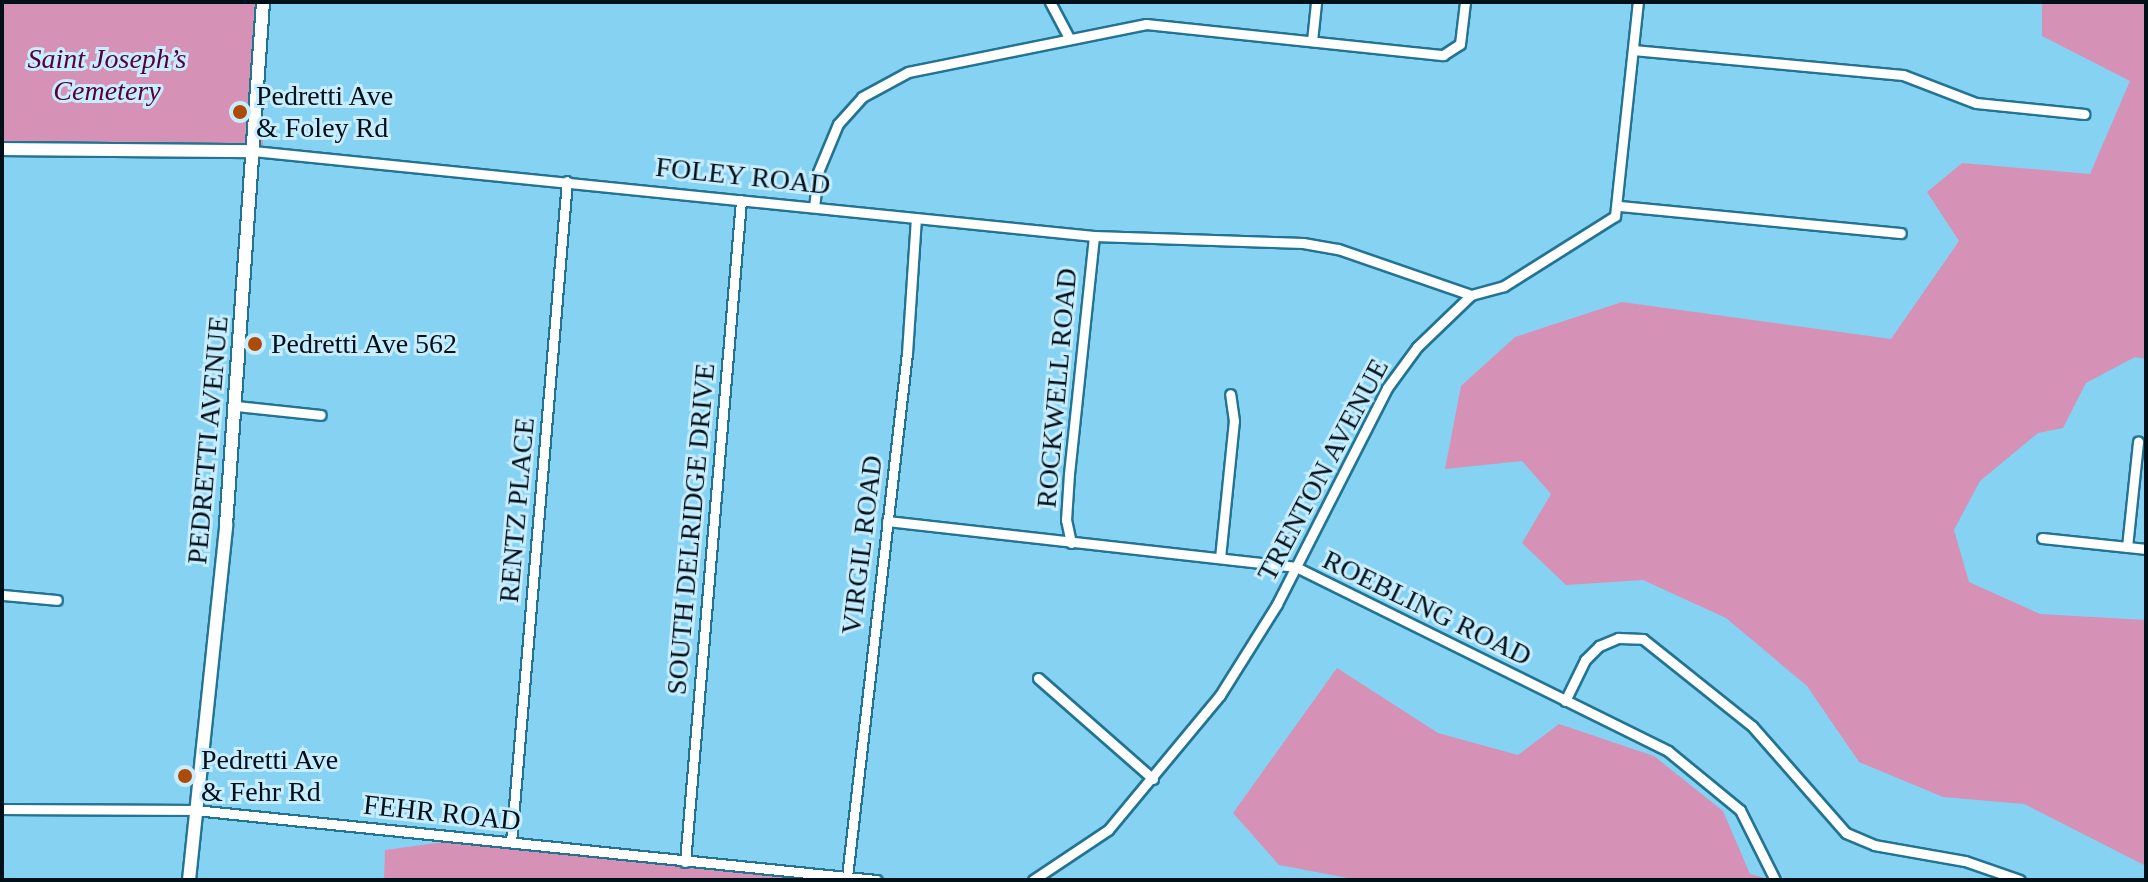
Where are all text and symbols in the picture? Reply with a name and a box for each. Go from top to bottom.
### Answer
park label: Saint Joseph’s Cemetery [28,42,186,108]
place label: Pedretti Ave & Foley Rd [256,79,395,145]
marker: Pedretti Ave & Foley Rd [231,103,249,121]
street label: FOLEY ROAD [653,150,833,202]
street label: ROCKWELL ROAD [1030,266,1084,510]
street label: PEDRETTI AVENUE [180,314,236,566]
place label: Pedretti Ave 562 [271,327,459,361]
marker: Pedretti Ave 562 [246,335,264,353]
street label: TRENTON AVENUE [1250,352,1396,588]
street label: SOUTH DELRIDGE DRIVE [660,362,722,696]
street label: RENTZ PLACE [492,416,542,604]
street label: VIRGIL ROAD [834,453,890,637]
street label: ROEBLING ROAD [1317,543,1537,673]
place label: Pedretti Ave & Fehr Rd [201,743,340,809]
marker: Pedretti Ave & Fehr Rd [176,767,194,785]
street label: FEHR ROAD [362,788,522,838]

